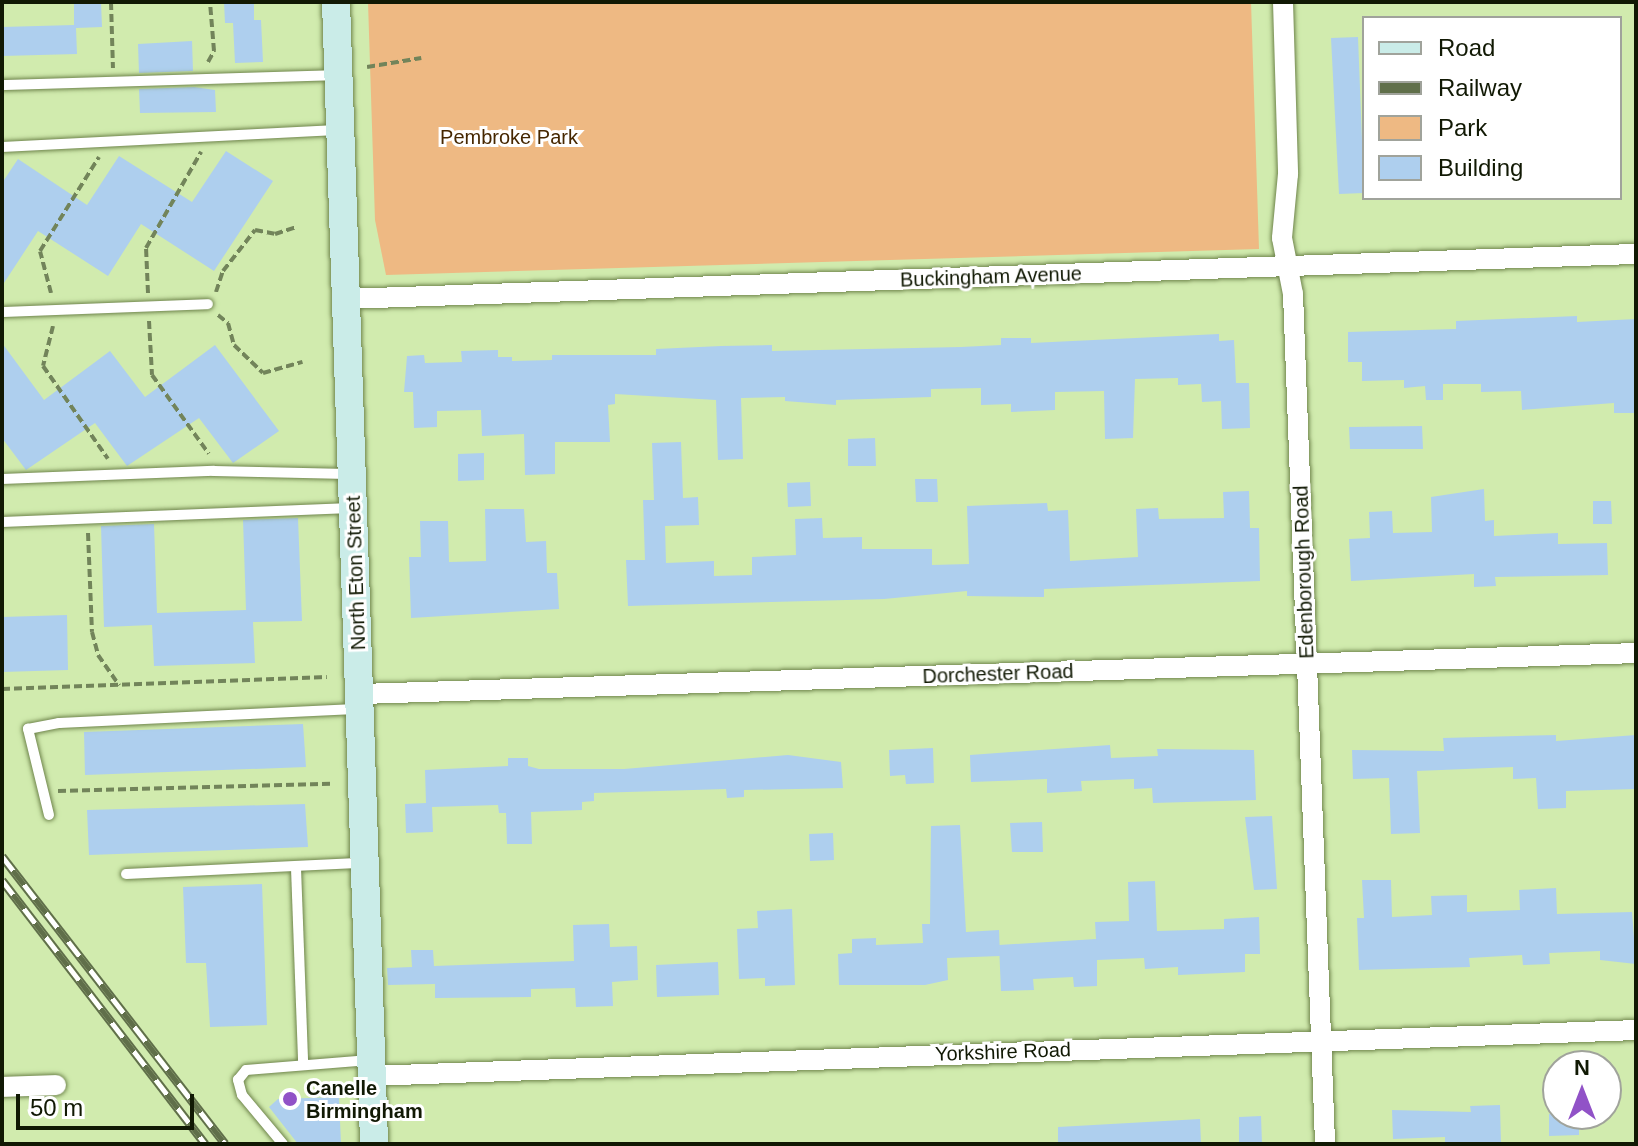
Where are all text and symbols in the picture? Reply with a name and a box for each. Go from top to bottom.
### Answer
legend [1362,16,1622,200]
text: Road [1438,34,1495,61]
text: Railway [1438,74,1522,101]
text: Park [1438,114,1487,141]
park label: Pembroke Park [440,125,578,149]
text: Building [1438,154,1523,181]
street label: Buckingham Avenue [899,262,1083,292]
street label: Edenborough Road [1289,485,1319,659]
street label: North Eton Street [341,495,371,651]
street label: Dorchester Road [922,659,1074,689]
street label: Yorkshire Road [935,1038,1071,1066]
north arrow [1542,1050,1622,1130]
text: N [1574,1055,1590,1080]
place label: Canelle Birmingham [306,1076,423,1123]
scale bar [20,1078,198,1128]
marker: Canelle Birmingham [281,1090,299,1108]
text: 50 m [30,1094,83,1121]

